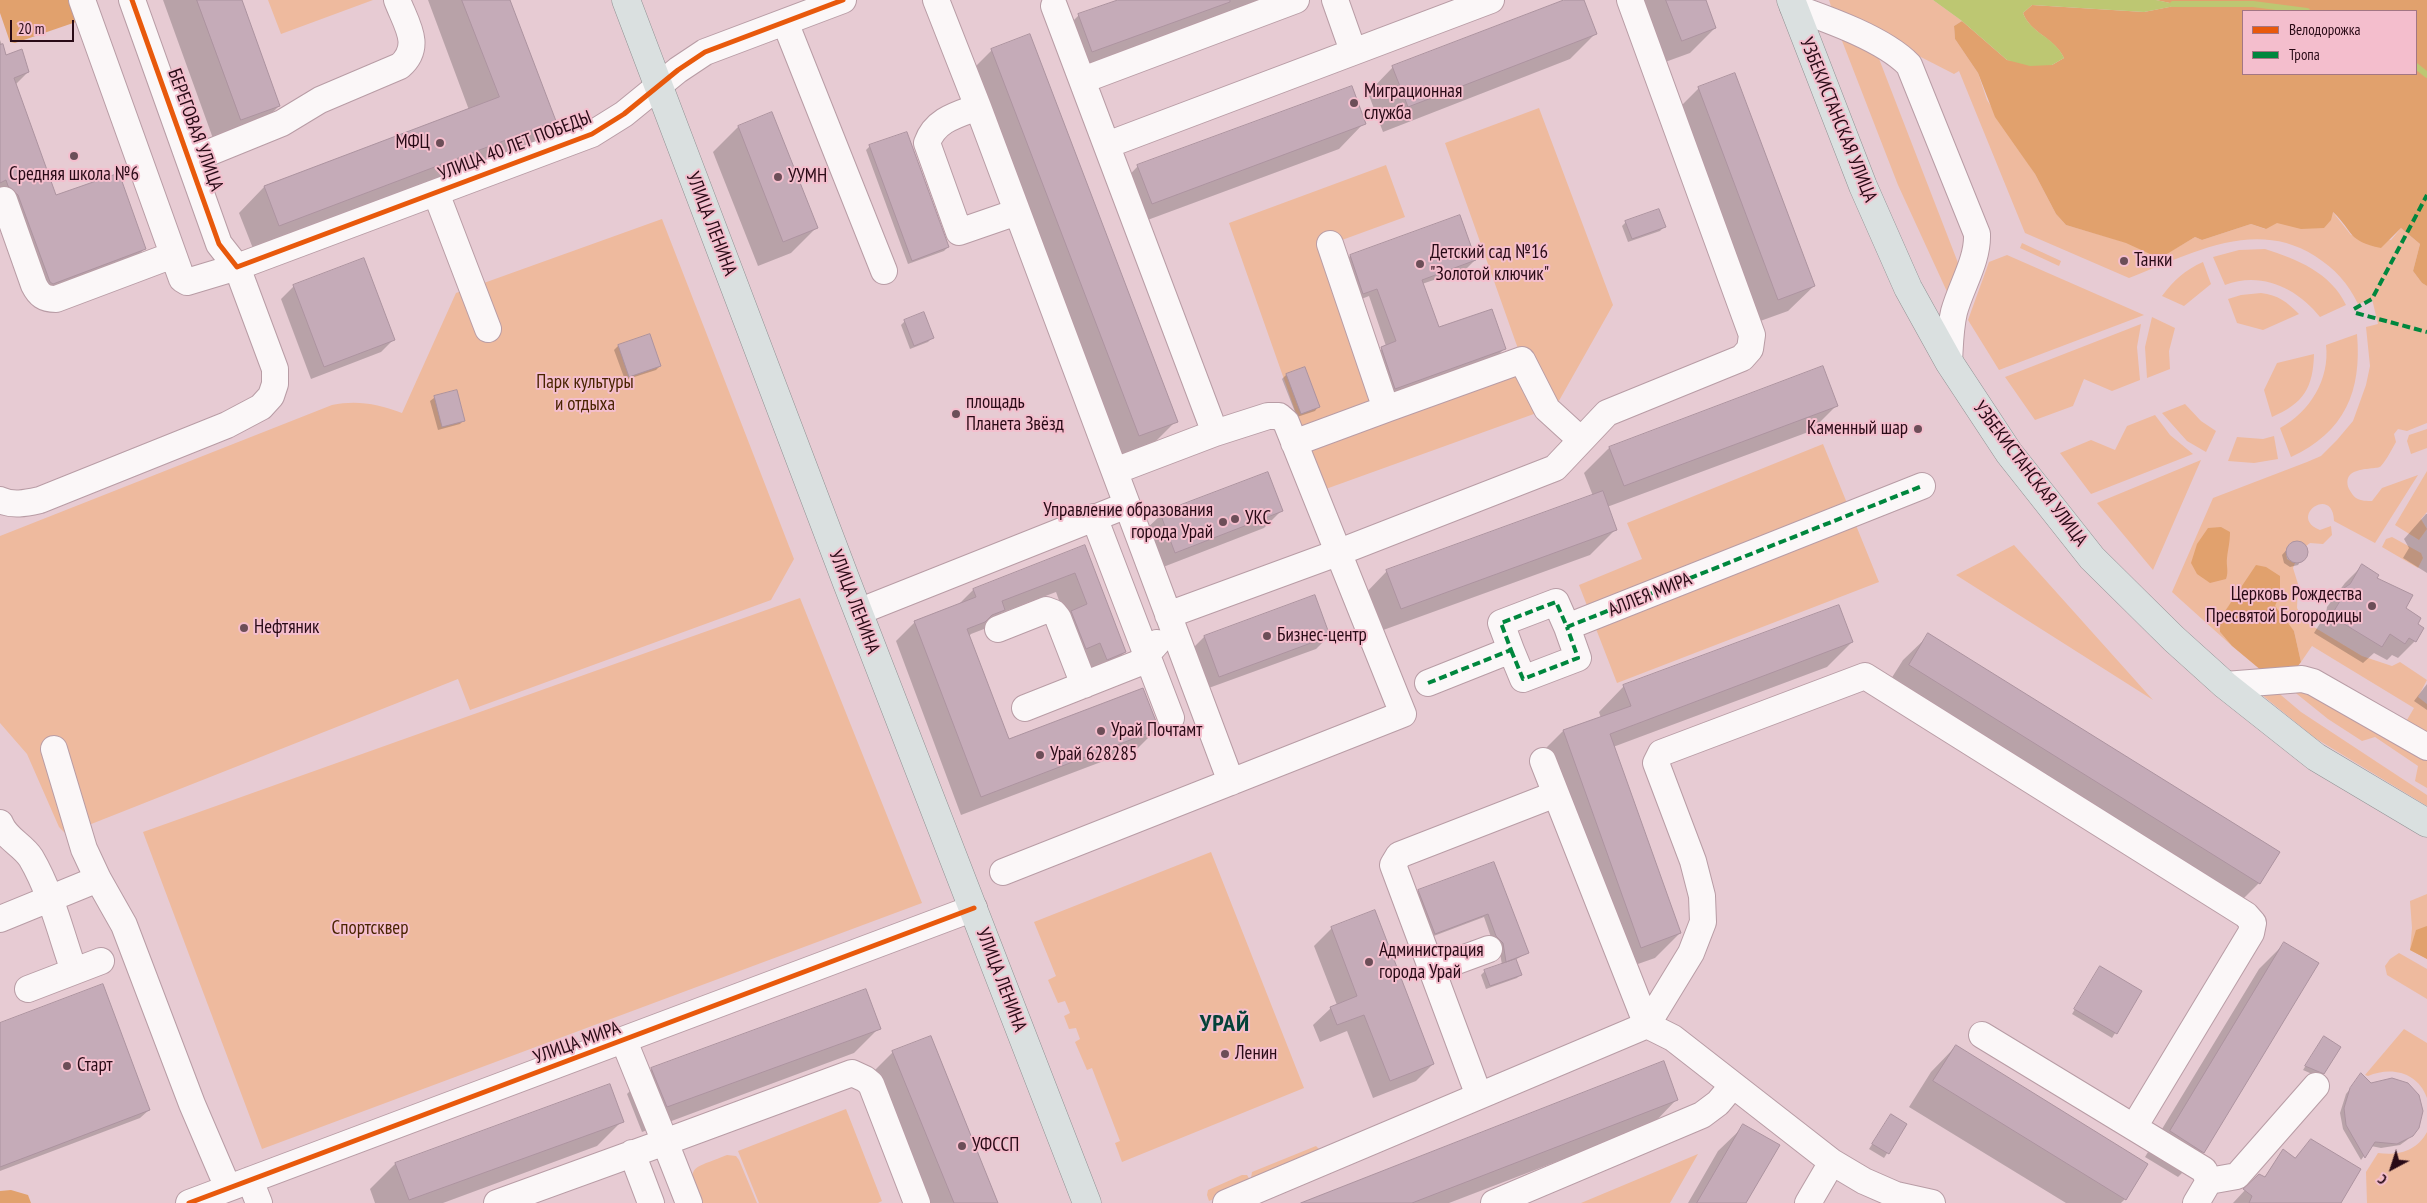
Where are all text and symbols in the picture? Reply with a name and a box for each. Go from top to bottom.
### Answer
scale bar [12,10,76,42]
legend [2242,10,2417,75]
text: 20 m [18,19,44,38]
text: Велодорожка [2289,20,2360,39]
street label: УЗБЕКИСТАНСКАЯ УЛИЦА [1795,34,1881,206]
text: Тропа [2289,45,2320,64]
street label: БЕРЕГОВАЯ УЛИЦА [162,66,228,194]
place label: Миграционная служба [1364,81,1462,125]
marker: Миграционная служба [1348,97,1360,109]
street label: УЛИЦА 40 ЛЕТ ПОБЕДЫ [435,106,595,186]
place label: МФЦ [395,132,430,154]
marker: МФЦ [434,137,446,149]
marker: Средняя школа №6 [68,150,80,162]
place label: Средняя школа №6 [9,164,139,186]
place label: УУМН [788,166,827,188]
street label: УЛИЦА ЛЕНИНА [681,169,741,279]
marker: УУМН [772,171,784,183]
place label: Детский сад №16 "Золотой ключик" [1430,242,1549,286]
place label: Танки [2134,250,2172,272]
marker: Танки [2118,255,2130,267]
marker: Детский сад №16 "Золотой ключик" [1414,258,1426,270]
park label: Парк культуры и отдыха [536,372,634,416]
place label: площадь Планета Звёзд [966,392,1064,436]
street label: УЗБЕКИСТАНСКАЯ УЛИЦА [1968,397,2092,551]
marker: площадь Планета Звёзд [950,408,962,420]
place label: Каменный шар [1807,418,1908,440]
marker: Каменный шар [1912,423,1924,435]
place label: Управление образования города Урай [1043,500,1213,544]
place label: УКС [1245,508,1271,530]
marker: УКС [1229,513,1241,525]
marker: Управление образования города Урай [1217,516,1229,528]
street label: УЛИЦА ЛЕНИНА [824,547,884,657]
street label: АЛЛЕЯ МИРА [1605,568,1695,622]
place label: Церковь Рождества Пресвятой Богородицы [2206,584,2362,628]
marker: Церковь Рождества Пресвятой Богородицы [2366,600,2378,612]
place label: Нефтяник [254,617,319,639]
marker: Нефтяник [238,622,250,634]
place label: Бизнес-центр [1277,625,1367,647]
marker: Бизнес-центр [1261,630,1273,642]
place label: Урай Почтамт [1111,720,1202,742]
marker: Урай Почтамт [1095,725,1107,737]
place label: Урай 628285 [1050,744,1137,766]
marker: Урай 628285 [1034,749,1046,761]
park label: Спортсквер [332,918,408,940]
street label: УЛИЦА ЛЕНИНА [971,925,1031,1035]
place label: Администрация города Урай [1379,940,1484,984]
marker: Администрация города Урай [1363,956,1375,968]
district label: УРАЙ [1199,1010,1251,1038]
street label: УЛИЦА МИРА [530,1017,624,1069]
place label: Ленин [1235,1043,1277,1065]
marker: Ленин [1219,1048,1231,1060]
place label: Старт [77,1055,113,1077]
marker: Старт [61,1060,73,1072]
place label: УФССП [972,1135,1019,1157]
marker: УФССП [956,1140,968,1152]
north arrow [2367,1143,2417,1193]
text: С [2374,1171,2391,1188]

